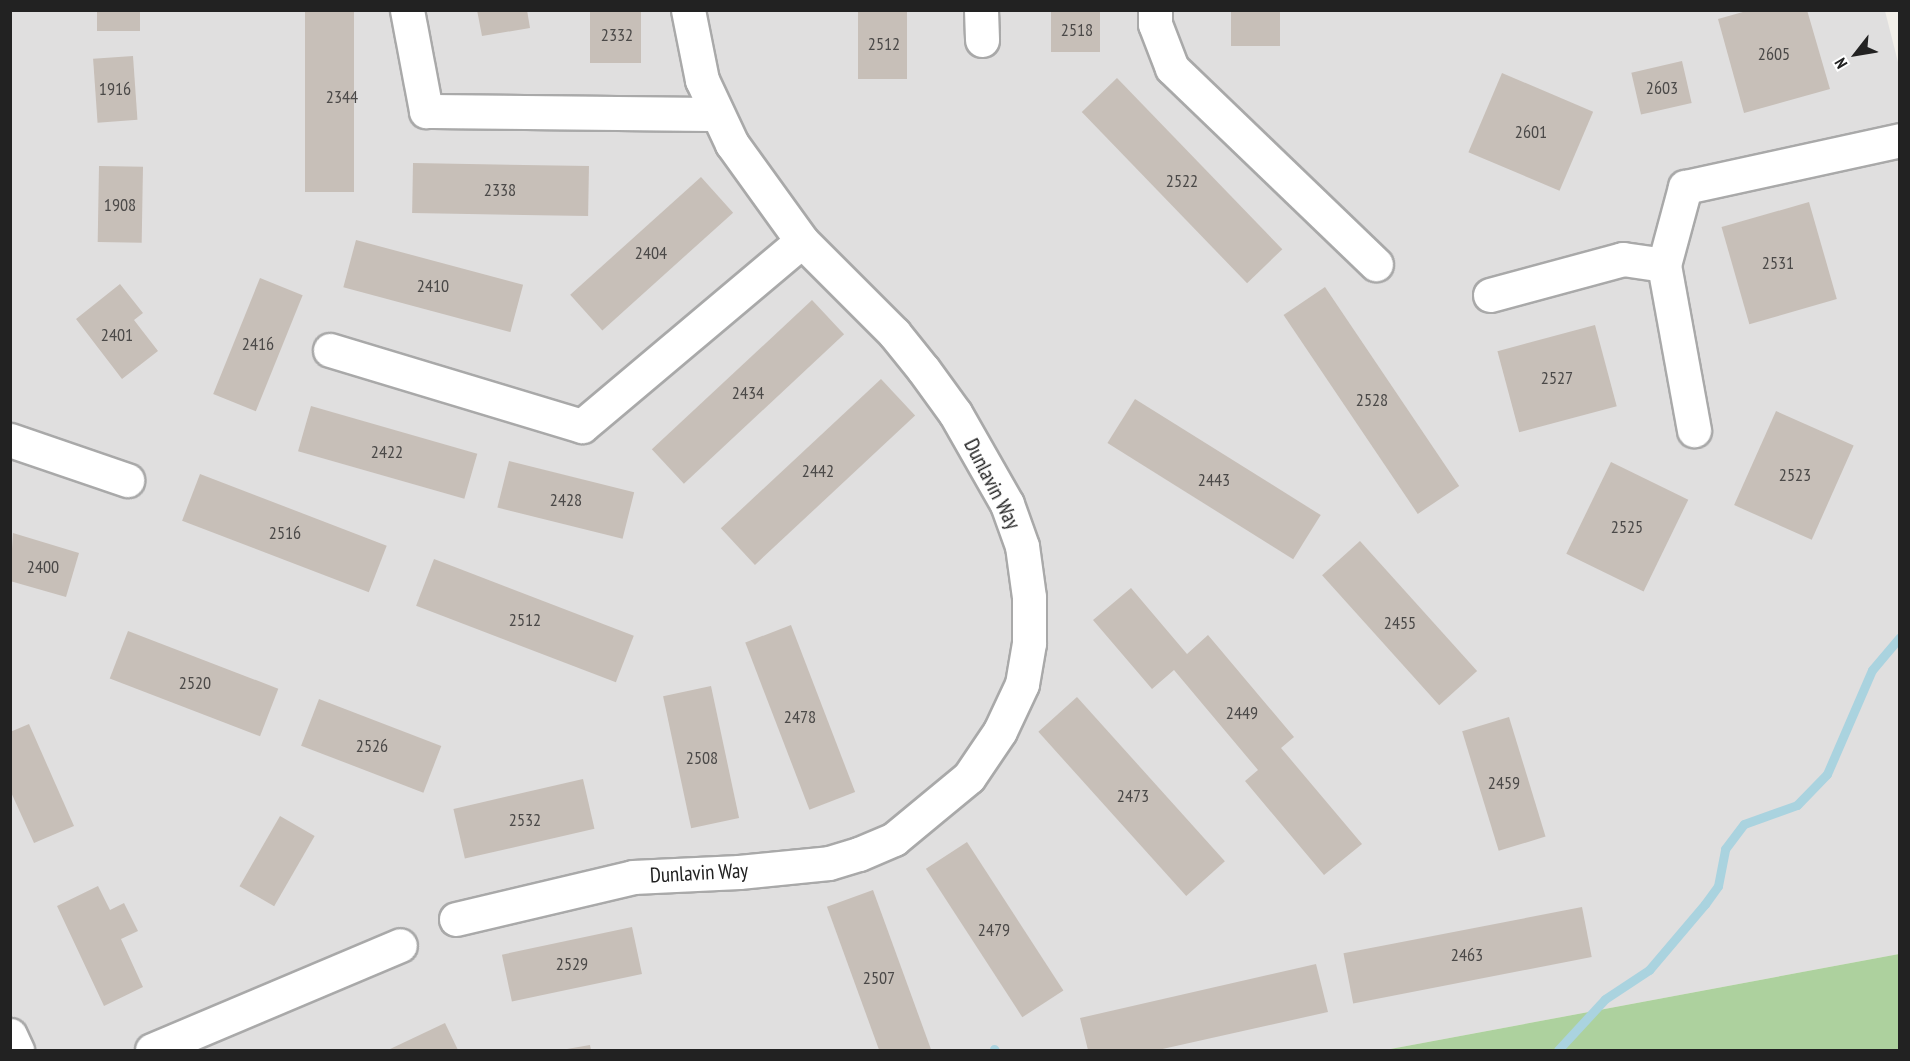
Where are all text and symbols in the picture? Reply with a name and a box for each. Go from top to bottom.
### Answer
house number: 2518 [1061,19,1093,41]
house number: 2332 [601,24,633,46]
north arrow [1826,24,1886,84]
house number: 2512 [868,33,900,55]
house number: 2605 [1758,43,1790,65]
text: N [1830,54,1851,72]
house number: 2603 [1646,77,1678,99]
house number: 1916 [99,78,131,100]
house number: 2344 [326,86,358,108]
house number: 2601 [1515,121,1547,143]
house number: 2522 [1166,170,1198,192]
house number: 2338 [484,179,516,201]
house number: 1908 [104,194,136,216]
house number: 2404 [635,242,667,264]
house number: 2531 [1762,252,1794,274]
house number: 2410 [417,275,449,297]
house number: 2401 [101,324,133,346]
house number: 2416 [242,333,274,355]
house number: 2527 [1541,367,1573,389]
house number: 2434 [732,382,764,404]
house number: 2528 [1356,389,1388,411]
street label: Dunlavin Way [958,434,1026,534]
house number: 2422 [371,441,403,463]
house number: 2442 [802,460,834,482]
house number: 2523 [1779,464,1811,486]
house number: 2443 [1198,469,1230,491]
house number: 2428 [550,489,582,511]
house number: 2525 [1611,516,1643,538]
house number: 2516 [269,522,301,544]
house number: 2400 [27,556,59,578]
house number: 2512 [509,609,541,631]
house number: 2455 [1384,612,1416,634]
house number: 2520 [179,672,211,694]
house number: 2449 [1226,702,1258,724]
house number: 2478 [784,706,816,728]
house number: 2526 [356,735,388,757]
house number: 2508 [686,747,718,769]
house number: 2459 [1488,772,1520,794]
house number: 2473 [1117,785,1149,807]
house number: 2532 [509,809,541,831]
street label: Dunlavin Way [649,858,749,888]
house number: 2479 [978,919,1010,941]
house number: 2463 [1451,944,1483,966]
house number: 2529 [556,953,588,975]
house number: 2507 [863,967,895,989]

